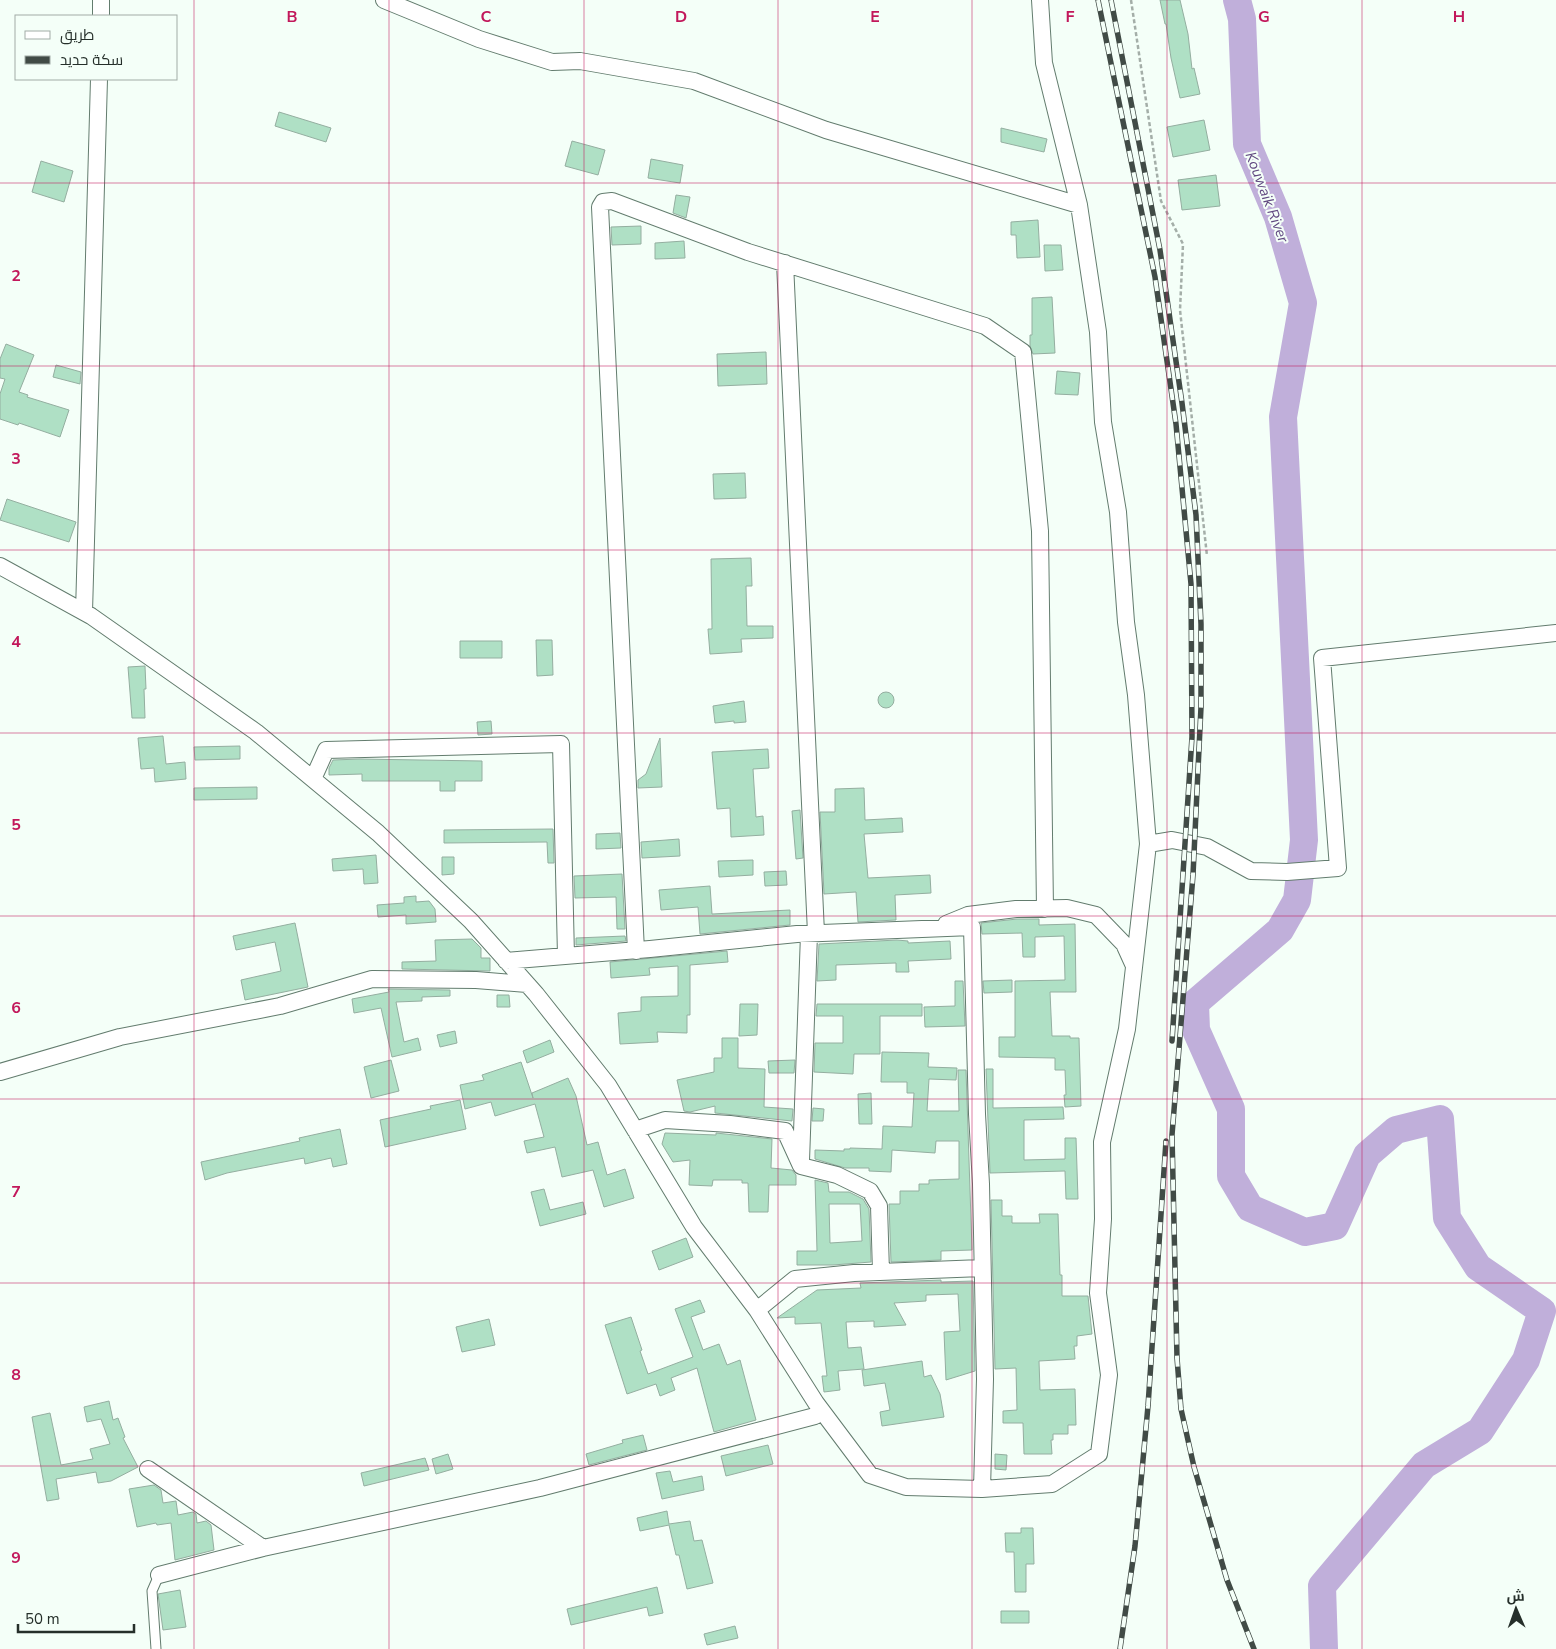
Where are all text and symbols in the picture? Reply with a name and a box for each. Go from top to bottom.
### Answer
text: B [286,6,298,28]
text: C [481,6,492,28]
text: D [675,6,687,28]
text: E [870,6,880,28]
text: F [1066,6,1075,28]
text: G [1258,6,1270,28]
text: H [1453,6,1465,28]
legend [15,15,178,80]
text: طريق [60,25,94,45]
text: سكة حديد [60,50,123,70]
water label: Kouwaik River [1241,149,1294,246]
text: 2 [11,265,21,287]
text: 3 [11,448,21,470]
text: 4 [11,631,21,653]
text: 5 [11,814,21,836]
text: 6 [11,997,21,1019]
text: 7 [11,1181,21,1203]
text: 8 [11,1364,21,1386]
text: 9 [11,1547,21,1569]
north arrow [1491,1584,1541,1634]
text: ش [1506,1587,1525,1606]
scale bar [18,1602,134,1634]
text: 50 m [25,1609,60,1629]

